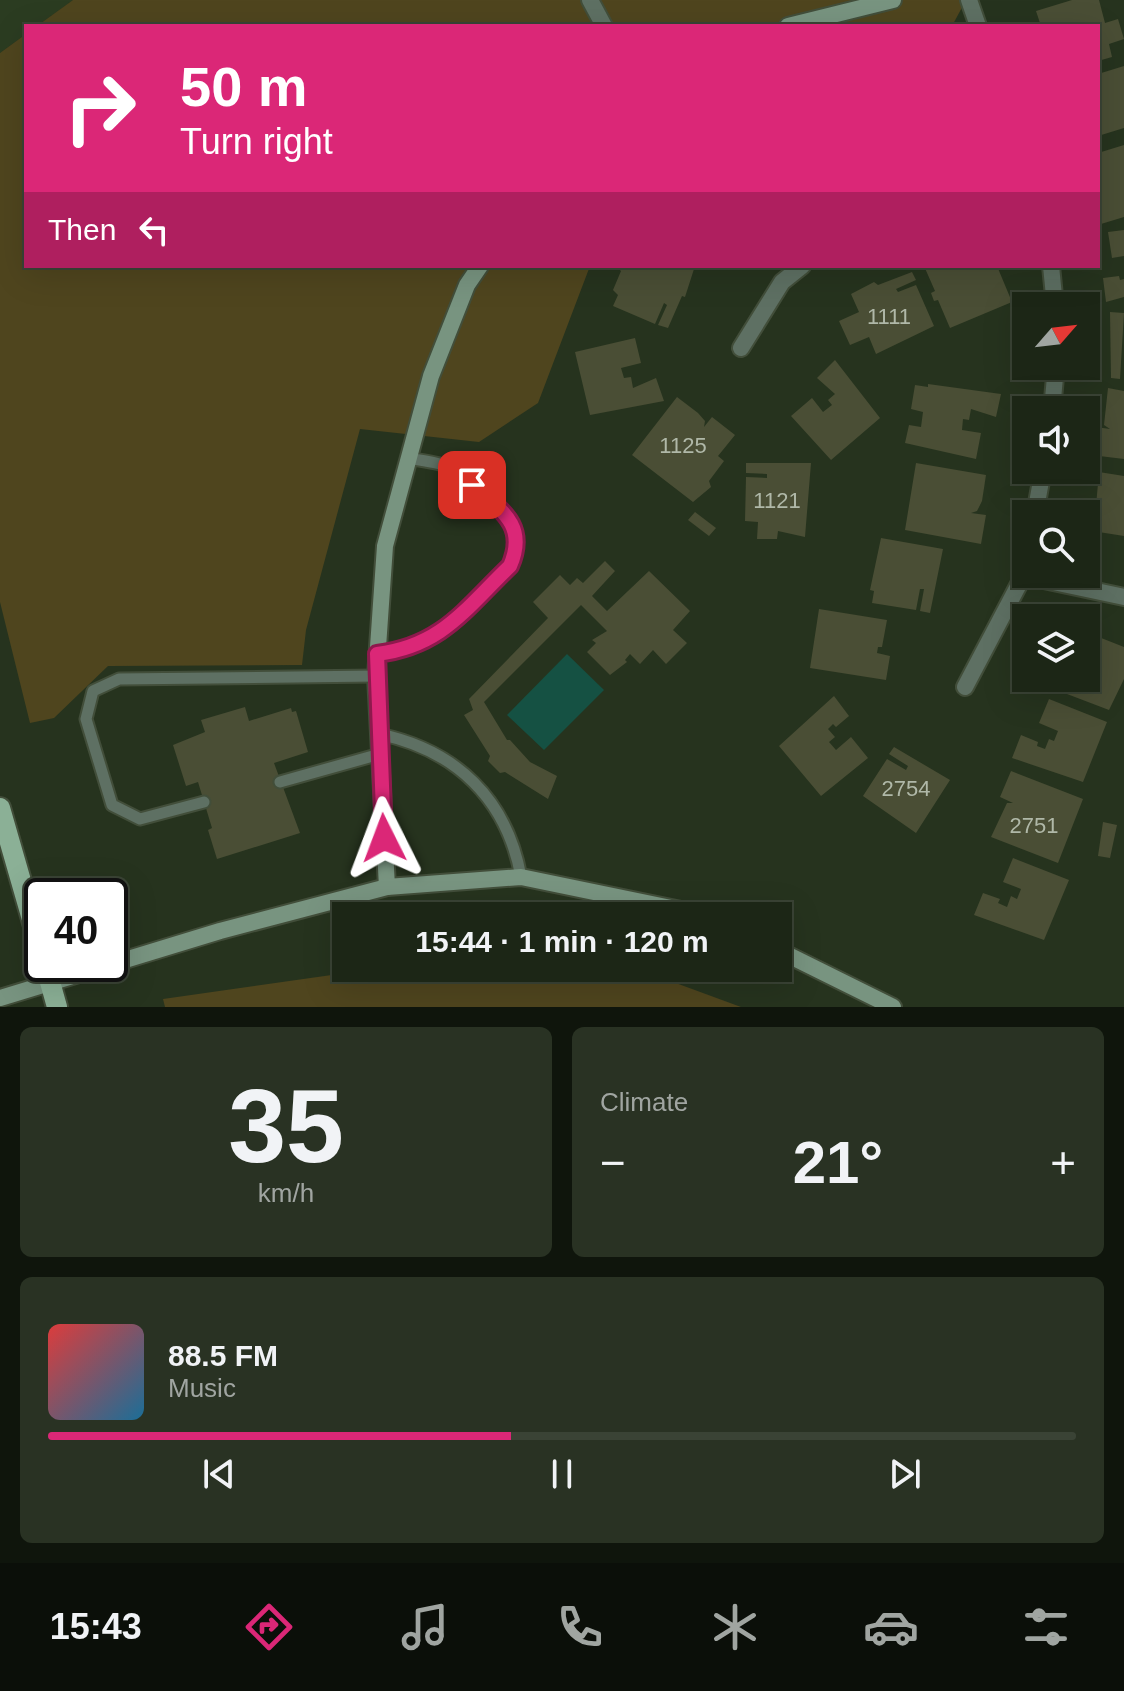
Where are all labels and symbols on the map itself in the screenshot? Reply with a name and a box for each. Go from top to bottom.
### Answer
north arrow [1012,292,1100,380]
house number: 1111 [867,304,911,329]
house number: 1125 [659,433,707,458]
pin [438,451,506,519]
house number: 1121 [753,488,801,513]
house number: 2754 [882,776,930,801]
position arrow [342,796,426,880]
house number: 2751 [1010,813,1058,838]
speed limit sign: 40 [24,878,128,982]

